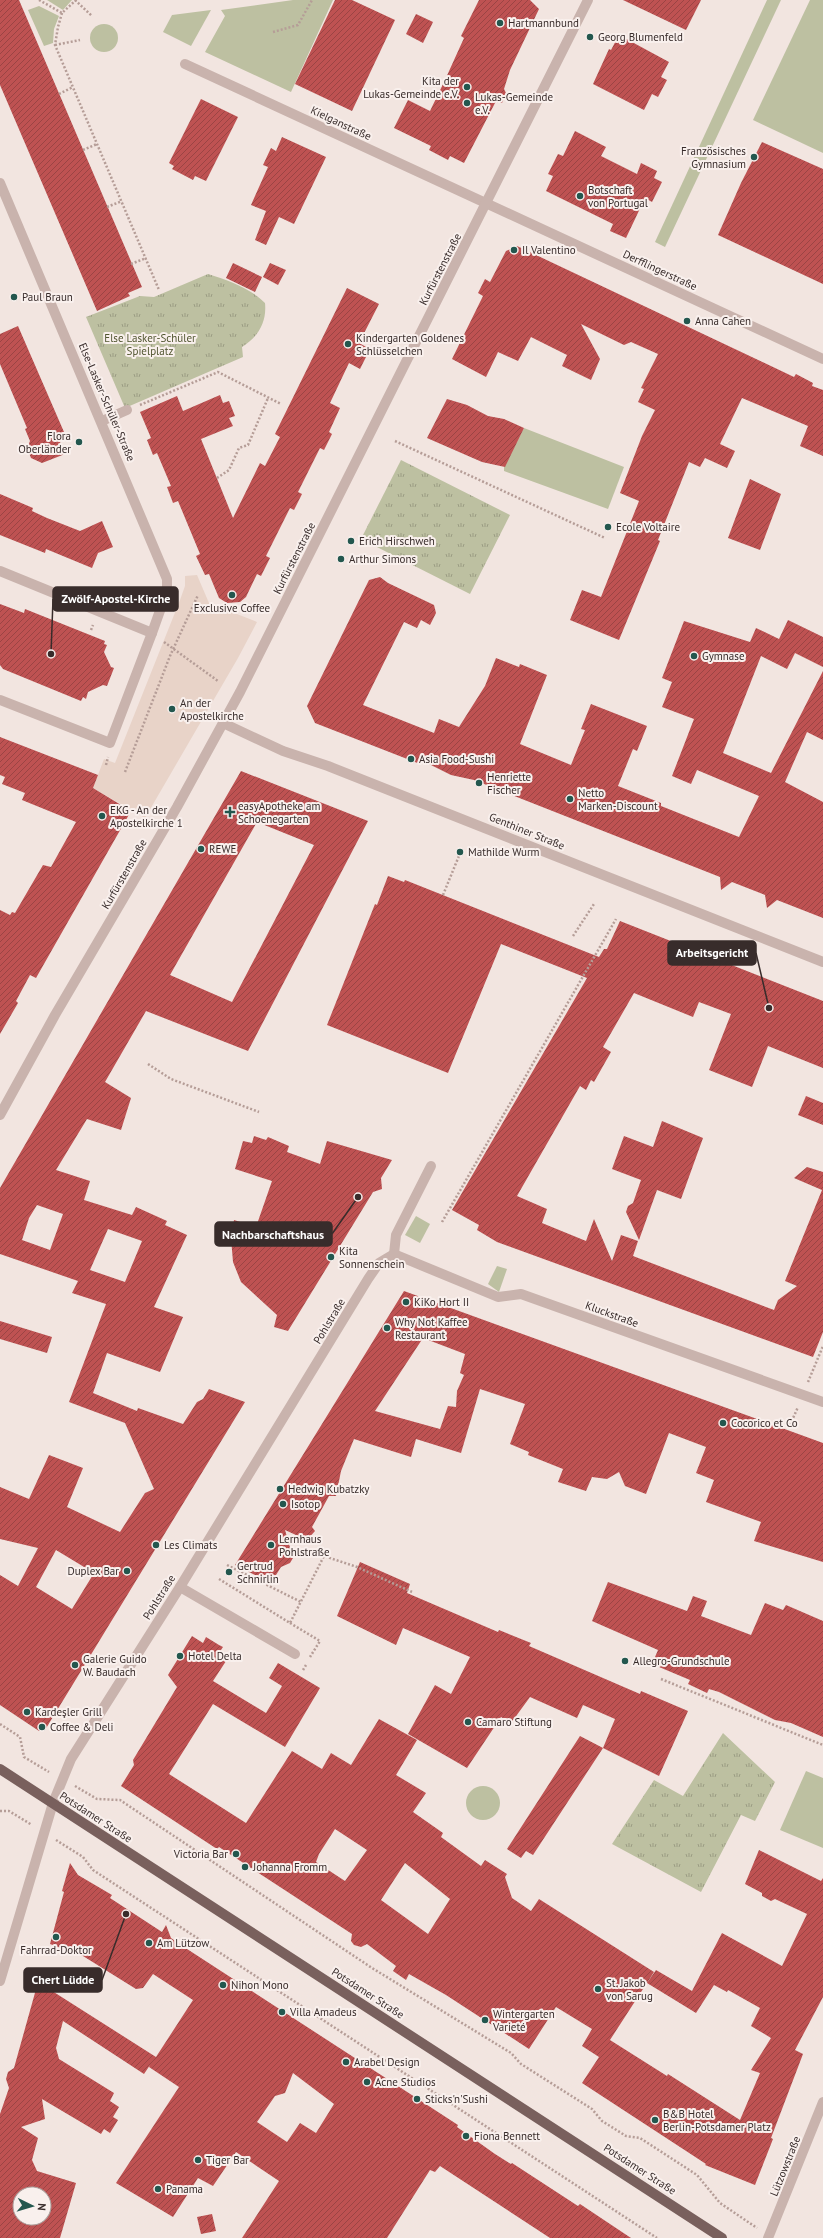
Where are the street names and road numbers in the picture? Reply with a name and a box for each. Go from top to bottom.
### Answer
street label: Kielganstraße [308,103,374,143]
street label: Kurfürstenstraße [416,230,464,307]
street label: Derfflingerstraße [621,247,700,293]
street label: Else-Lasker-Schüler-Straße [76,341,138,464]
street label: Kurfürstenstraße [270,519,318,596]
street label: Genthiner Straße [487,809,567,853]
street label: Kurfürstenstraße [98,836,150,912]
street label: Pohlstraße [310,1295,348,1346]
street label: Kluckstraße [583,1298,641,1330]
street label: Pohlstraße [140,1572,179,1622]
street label: Potsdamer Straße [57,1788,135,1846]
street label: Potsdamer Straße [329,1964,407,2022]
street label: Lützowstraße [767,2134,804,2198]
street label: Potsdamer Straße [601,2140,679,2198]

